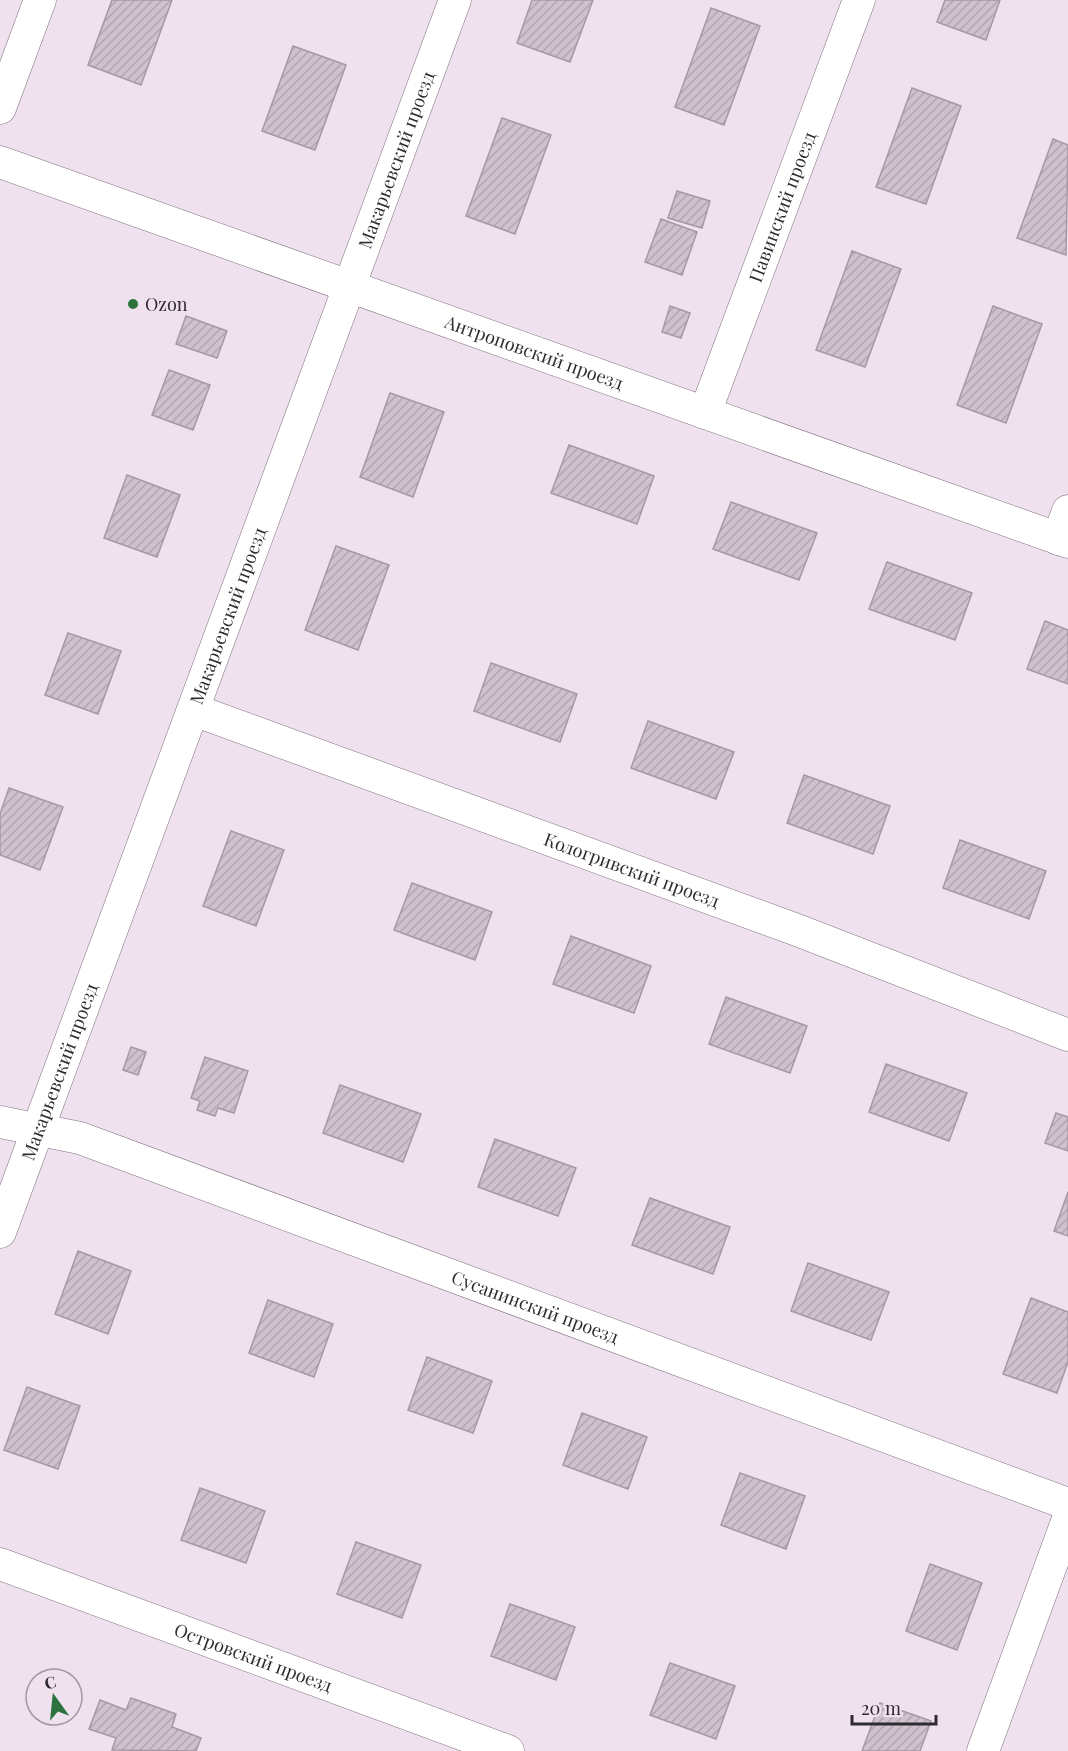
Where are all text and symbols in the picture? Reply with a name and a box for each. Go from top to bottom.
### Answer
street label: Макарьевский проезд [352,67,440,252]
street label: Павинский проезд [743,128,821,286]
place label: Ozon [145,292,188,316]
marker: Ozon [126,297,140,311]
street label: Антроповский проезд [441,309,627,395]
street label: Макарьевский проезд [184,523,271,708]
street label: Кологривский проезд [541,827,723,913]
street label: Макарьевский проезд [16,979,103,1163]
street label: Сусанинский проезд [448,1265,623,1349]
street label: Островский проезд [171,1617,336,1698]
north arrow [24,1667,84,1727]
text: С [42,1670,58,1694]
scale bar [852,1688,936,1726]
text: 20 m [861,1696,901,1720]

